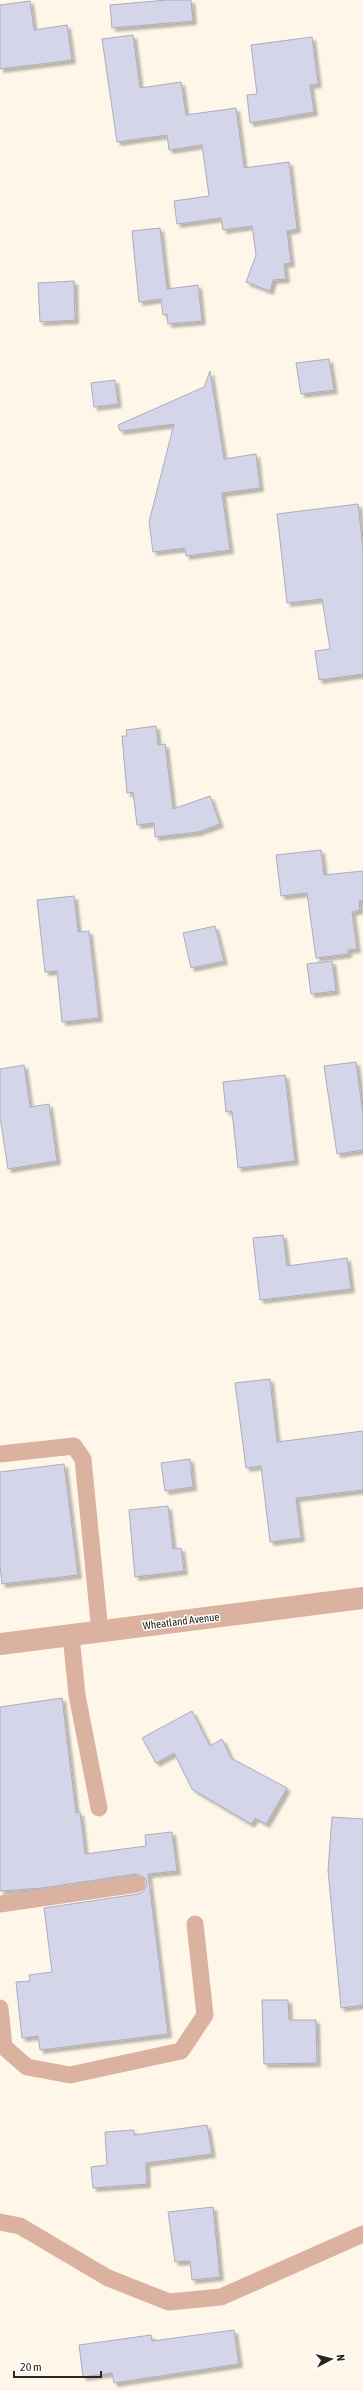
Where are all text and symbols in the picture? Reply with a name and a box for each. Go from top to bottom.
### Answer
street label: Wheatland Avenue [142,1610,220,1632]
north arrow [311,2339,351,2379]
scale bar [14,2353,101,2379]
text: N [335,2354,347,2362]
text: 20 m [20,2360,42,2374]

